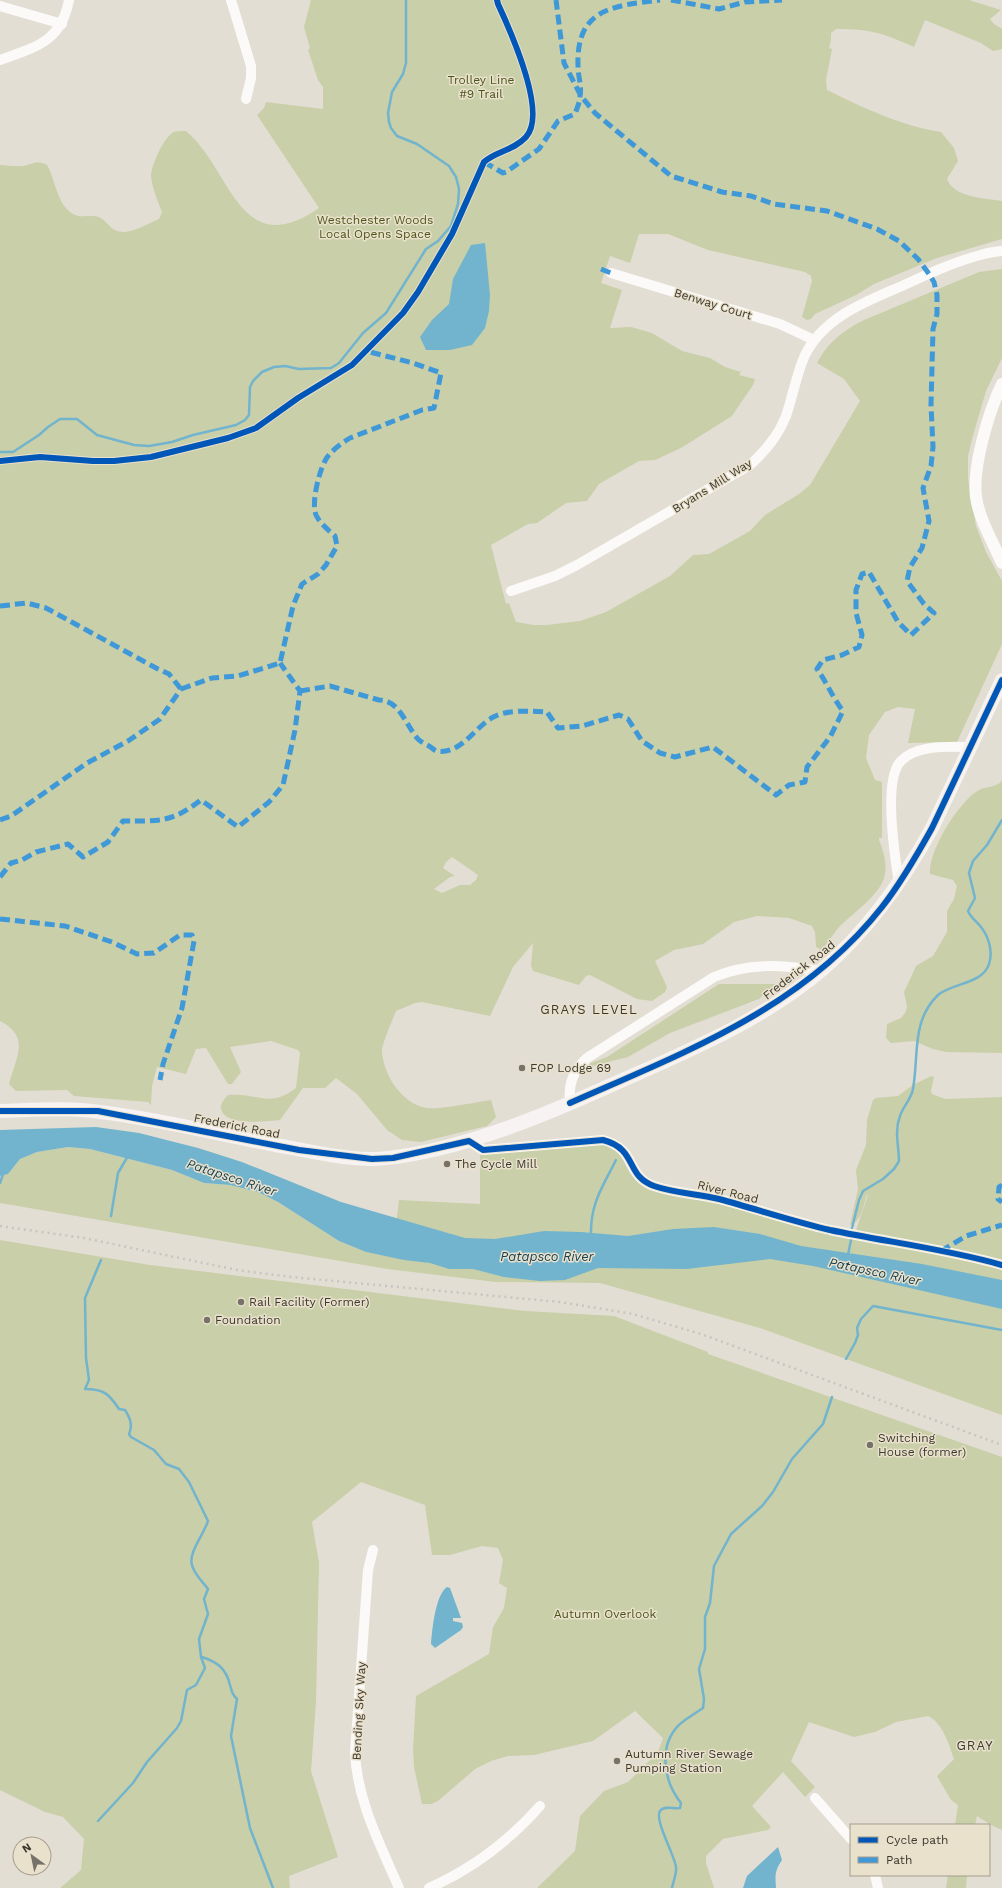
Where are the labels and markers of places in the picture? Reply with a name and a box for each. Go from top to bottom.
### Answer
place label: FOP Lodge 69 [530,1061,611,1075]
marker: FOP Lodge 69 [517,1063,527,1073]
place label: The Cycle Mill [455,1157,537,1171]
marker: The Cycle Mill [442,1159,452,1169]
place label: Rail Facility (Former) [249,1295,369,1309]
marker: Rail Facility (Former) [236,1297,246,1307]
place label: Foundation [215,1313,281,1327]
marker: Foundation [202,1315,212,1325]
place label: Switching House (former) [878,1431,966,1459]
marker: Switching House (former) [865,1440,875,1450]
place label: Autumn River Sewage Pumping Station [625,1747,753,1775]
marker: Autumn River Sewage Pumping Station [612,1756,622,1766]

